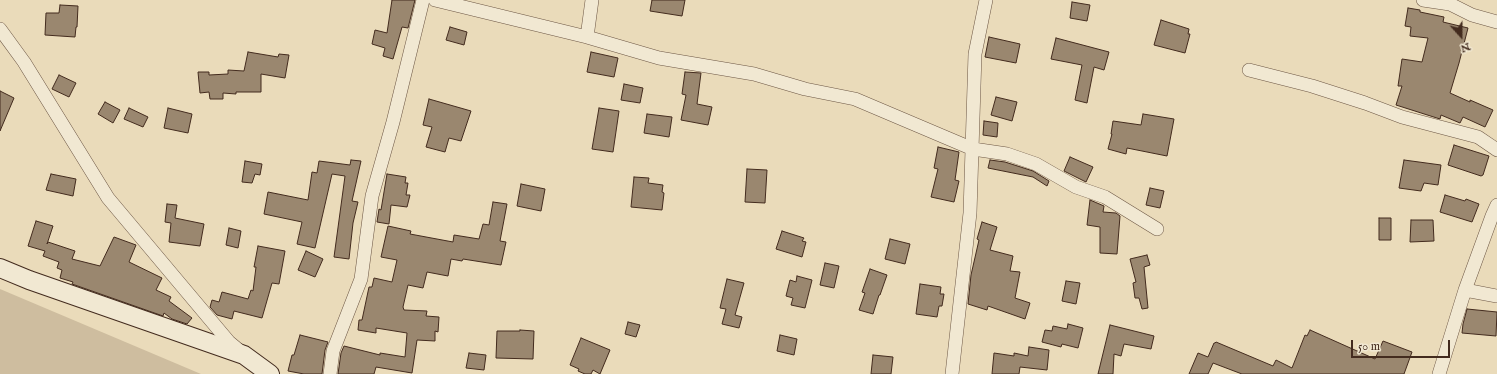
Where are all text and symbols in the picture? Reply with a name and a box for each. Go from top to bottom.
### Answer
north arrow [1441,16,1481,56]
text: N [1458,39,1472,55]
scale bar [1353,332,1452,358]
text: 50 m [1358,339,1380,354]

